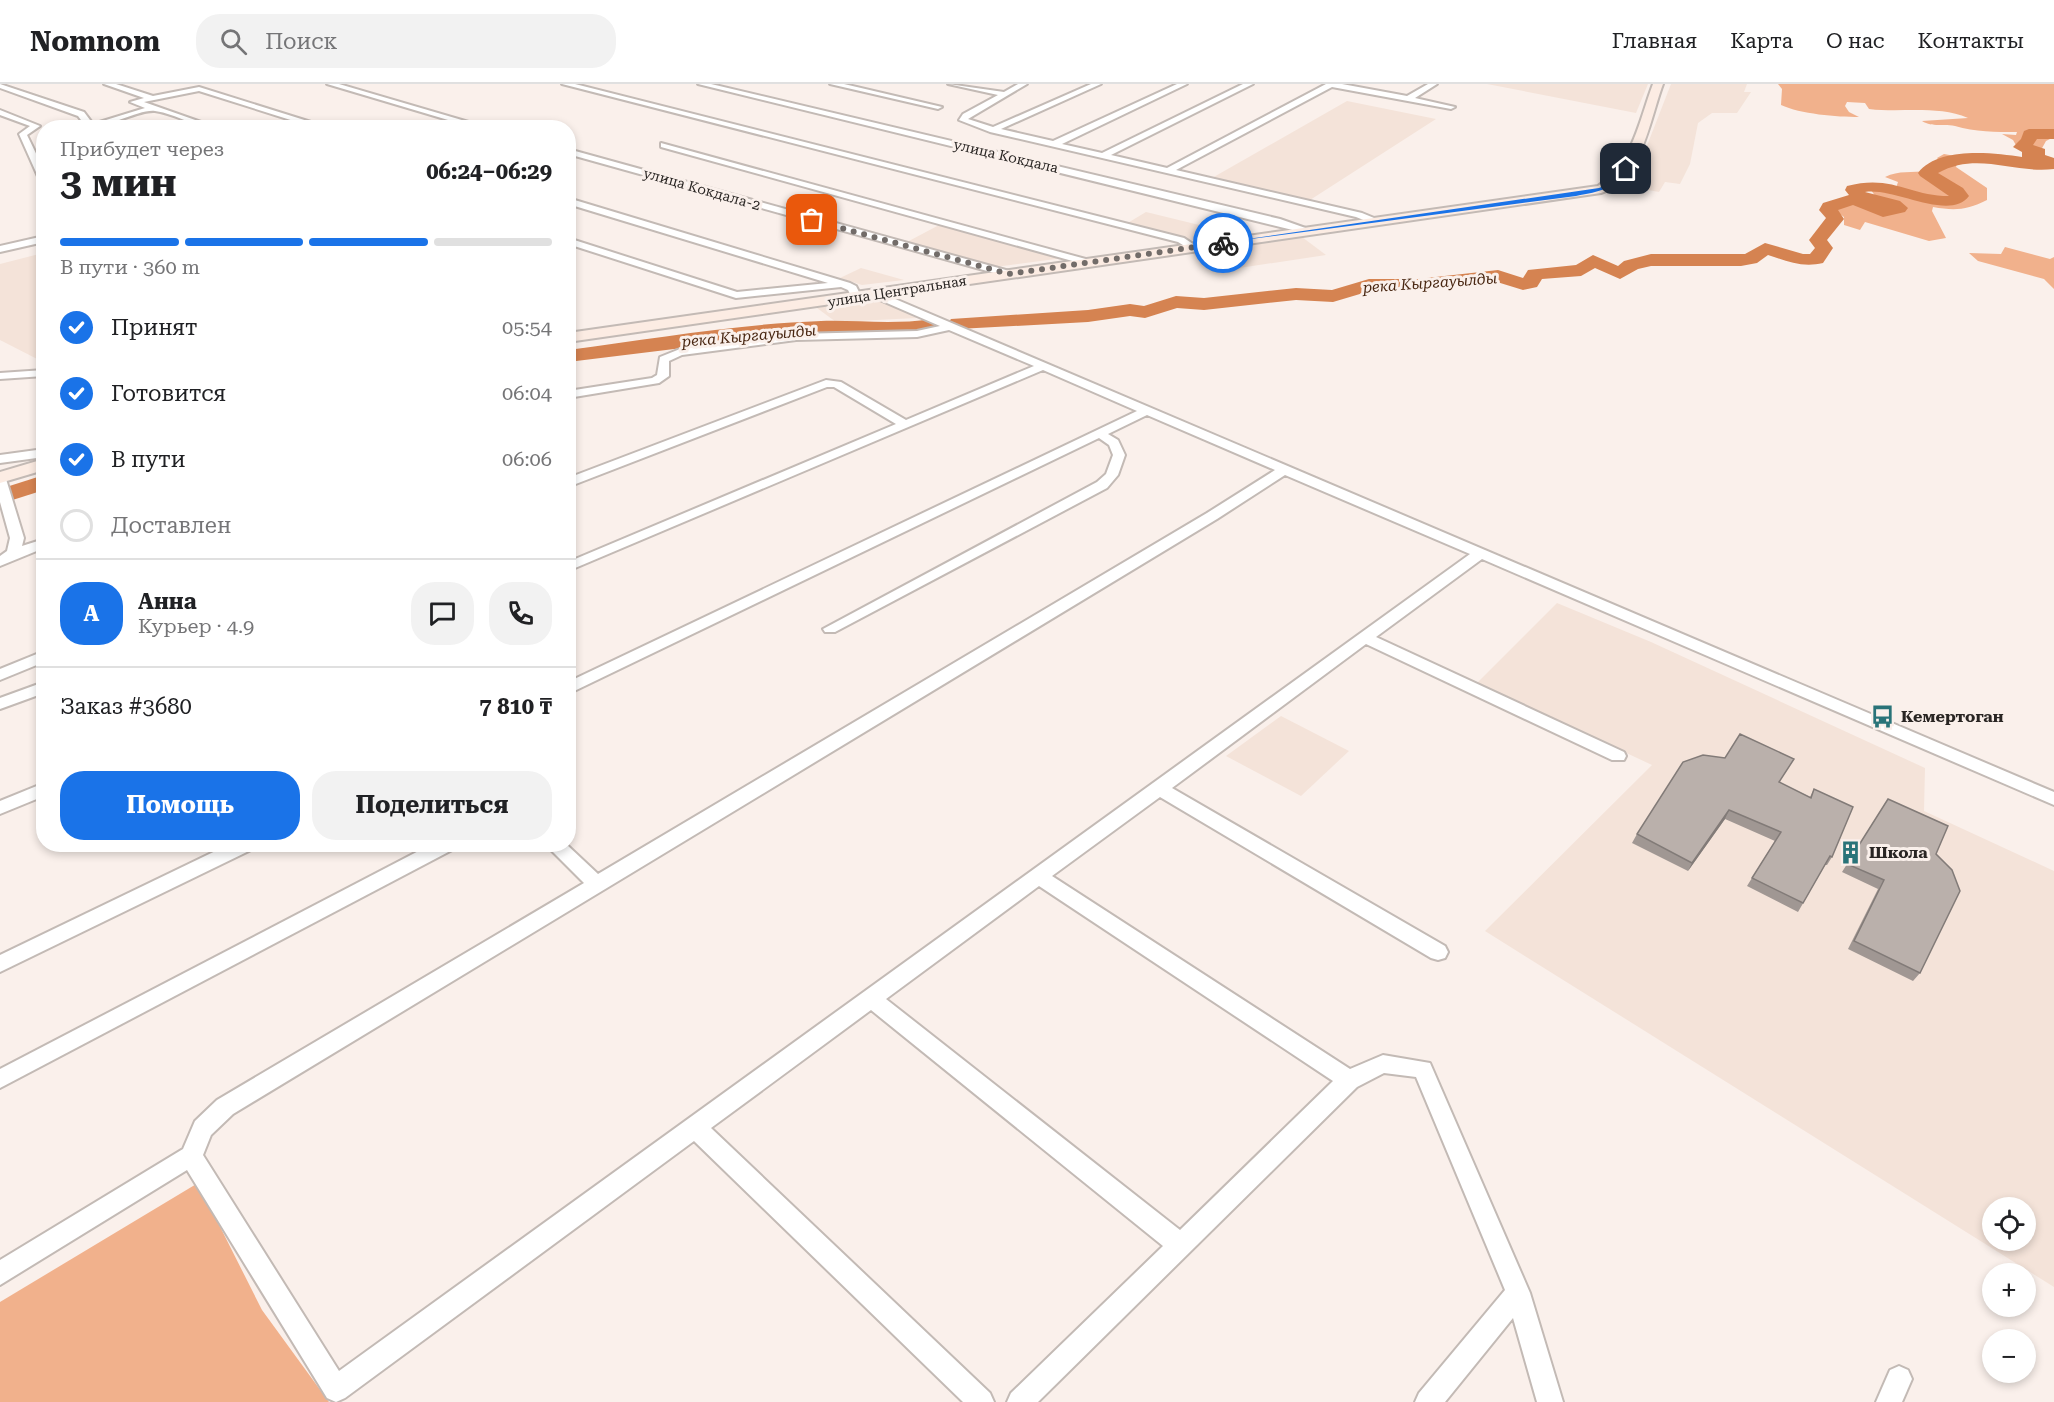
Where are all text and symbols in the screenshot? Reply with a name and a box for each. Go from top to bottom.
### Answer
search box [196,14,616,68]
text: Nomnom [30,25,160,58]
icon: search [217,25,250,58]
text: Поиск [265,29,338,54]
text: Главная [1612,29,1697,53]
text: Карта [1730,29,1793,53]
text: О нас [1826,29,1885,53]
text: Контакты [1918,29,2024,53]
street label: улица Кокдала [952,136,1060,176]
text: Прибудет через [60,137,224,161]
pin [1600,143,1651,194]
icon: home [1609,152,1642,185]
text: 06:24–06:29 [426,159,552,184]
text: 3 мин [60,160,177,206]
street label: улица Кокдала-2 [642,165,762,213]
pin [786,194,837,245]
icon: bag [795,203,828,236]
courier [1193,213,1253,273]
icon: bike [1207,227,1240,260]
text: В пути · 360 m [60,255,200,279]
water label: река Кыргауылды [1361,269,1498,297]
street label: улица Центральная [826,272,968,310]
icon: check [60,311,93,344]
text: Принят [111,315,198,340]
text: 05:54 [502,315,552,339]
water label: река Кыргауылды [680,321,817,351]
icon: check [60,377,93,410]
text: Готовится [111,381,226,406]
text: 06:04 [502,381,552,405]
icon: check [60,443,93,476]
text: В пути [111,447,186,472]
text: 06:06 [502,447,552,471]
text: Доставлен [111,513,231,538]
button: chat [411,582,474,645]
button: phone [489,582,552,645]
text: Анна [138,589,197,614]
text: А [84,601,99,626]
text: Курьер · 4.9 [138,614,254,638]
text: Заказ #3680 [60,694,192,719]
text: 7 810 ₸ [479,694,552,719]
bus stop icon: Кемертоган [1870,703,1896,729]
place label: Кемертоган [1901,707,2004,726]
button: Помощь [60,771,300,840]
button: Поделиться [312,771,552,840]
building icon: Школа [1838,839,1864,865]
place label: Школа [1869,843,1928,862]
map controls [1982,1197,2036,1383]
button: locate [1982,1197,2036,1251]
button: + [1982,1263,2036,1317]
button: − [1982,1329,2036,1383]

